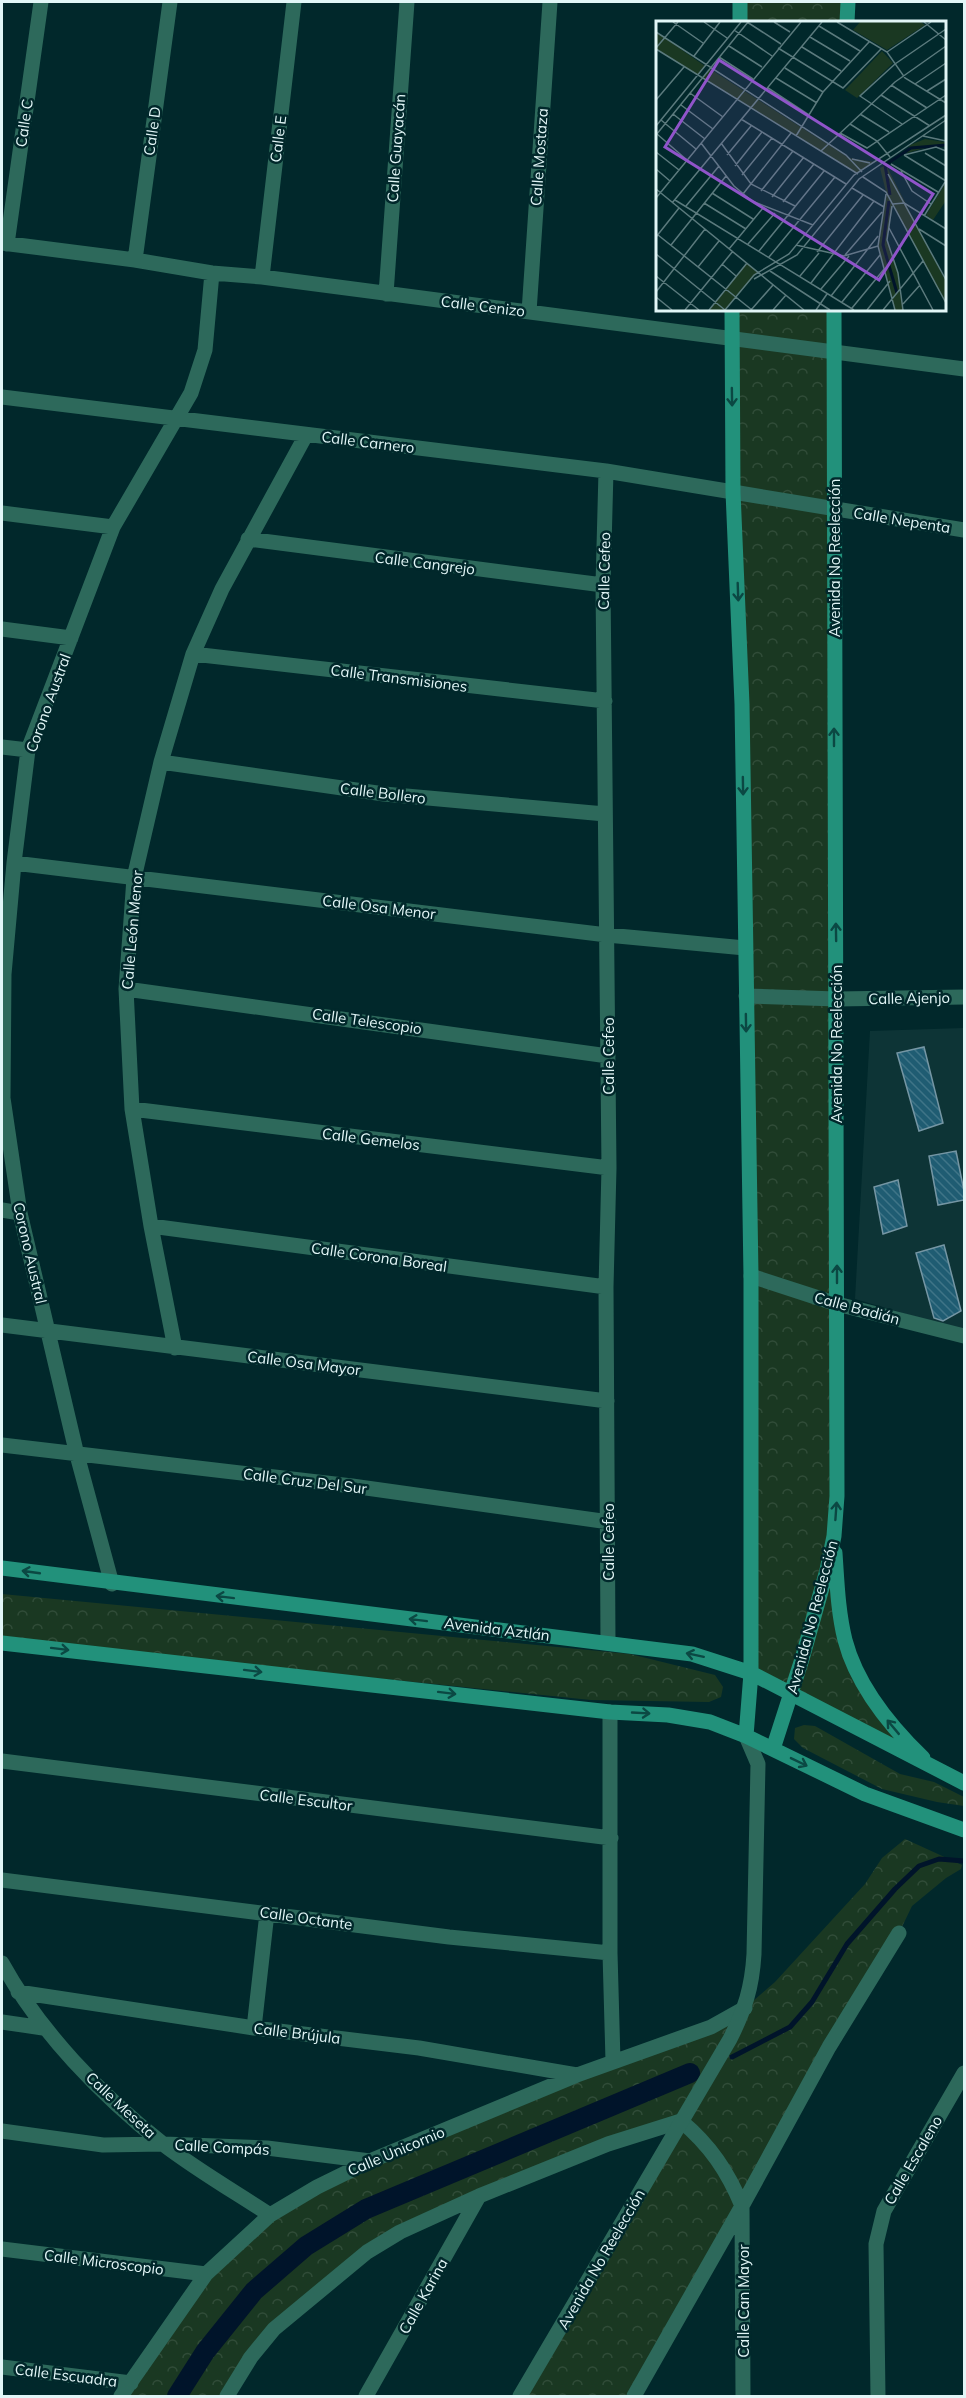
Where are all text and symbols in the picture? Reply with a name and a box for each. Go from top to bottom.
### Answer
inset map [656,21,945,310]
street label: Calle Guayacán [383,93,409,203]
street label: Calle C [11,98,37,148]
street label: Calle D [139,105,165,157]
street label: Calle Mostaza [526,107,552,207]
street label: Calle E [266,114,290,164]
street label: Calle Cenizo [440,291,526,321]
one-way arrow [726,386,738,406]
street label: Calle Carnero [320,427,416,457]
street label: Avenida No Reelección [825,479,844,637]
street label: Calle Nepenta [852,503,952,537]
street label: Calle Cefeo [594,532,614,610]
street label: Calle Cangrejo [374,547,476,579]
one-way arrow [732,581,744,601]
street label: Corono Austral [21,651,75,755]
street label: Calle Transmisiones [330,660,468,696]
one-way arrow [828,727,840,747]
one-way arrow [737,776,749,796]
street label: Calle Bollero [339,778,427,808]
street label: Calle León Menor [117,869,147,990]
street label: Calle Osa Menor [321,891,437,923]
one-way arrow [830,922,842,942]
street label: Avenida No Reelección [827,965,846,1123]
street label: Calle Ajenjo [868,988,950,1008]
street label: Calle Telescopio [311,1004,423,1038]
one-way arrow [740,1013,752,1033]
street label: Calle Cefeo [599,1017,618,1095]
street label: Calle Gemelos [321,1124,421,1154]
street label: Corono Austral [9,1200,51,1306]
street label: Calle Corona Boreal [310,1238,448,1276]
one-way arrow [831,1264,843,1284]
street label: Calle Badián [812,1287,902,1329]
street label: Calle Osa Mayor [246,1347,362,1379]
street label: Calle Cruz Del Sur [242,1464,369,1498]
one-way arrow [831,1501,842,1521]
street label: Calle Cefeo [599,1503,618,1581]
street label: Avenida No Reelección [782,1538,842,1696]
one-way arrow [22,1567,42,1578]
one-way arrow [215,1591,235,1602]
street label: Avenida Aztlán [443,1613,551,1645]
one-way arrow [409,1614,429,1625]
one-way arrow [49,1644,69,1655]
one-way arrow [686,1649,705,1661]
one-way arrow [243,1666,263,1677]
one-way arrow [437,1688,457,1699]
one-way arrow [631,1708,651,1719]
one-way arrow [887,1719,900,1735]
one-way arrow [789,1756,807,1768]
street label: Calle Escultor [259,1785,354,1815]
street label: Calle Octante [258,1902,354,1934]
street label: Calle Brújula [253,2018,341,2048]
street label: Calle Meseta [82,2068,160,2142]
street label: Calle Escaleno [880,2112,946,2208]
street label: Calle Unicornio [345,2122,447,2180]
street label: Calle Compás [174,2135,270,2159]
street label: Avenida No Reelección [553,2186,649,2332]
street label: Calle Can Mayor [734,2244,753,2358]
street label: Calle Microscopio [43,2245,165,2279]
street label: Calle Karina [394,2255,452,2337]
street label: Calle Escuadra [14,2359,118,2391]

